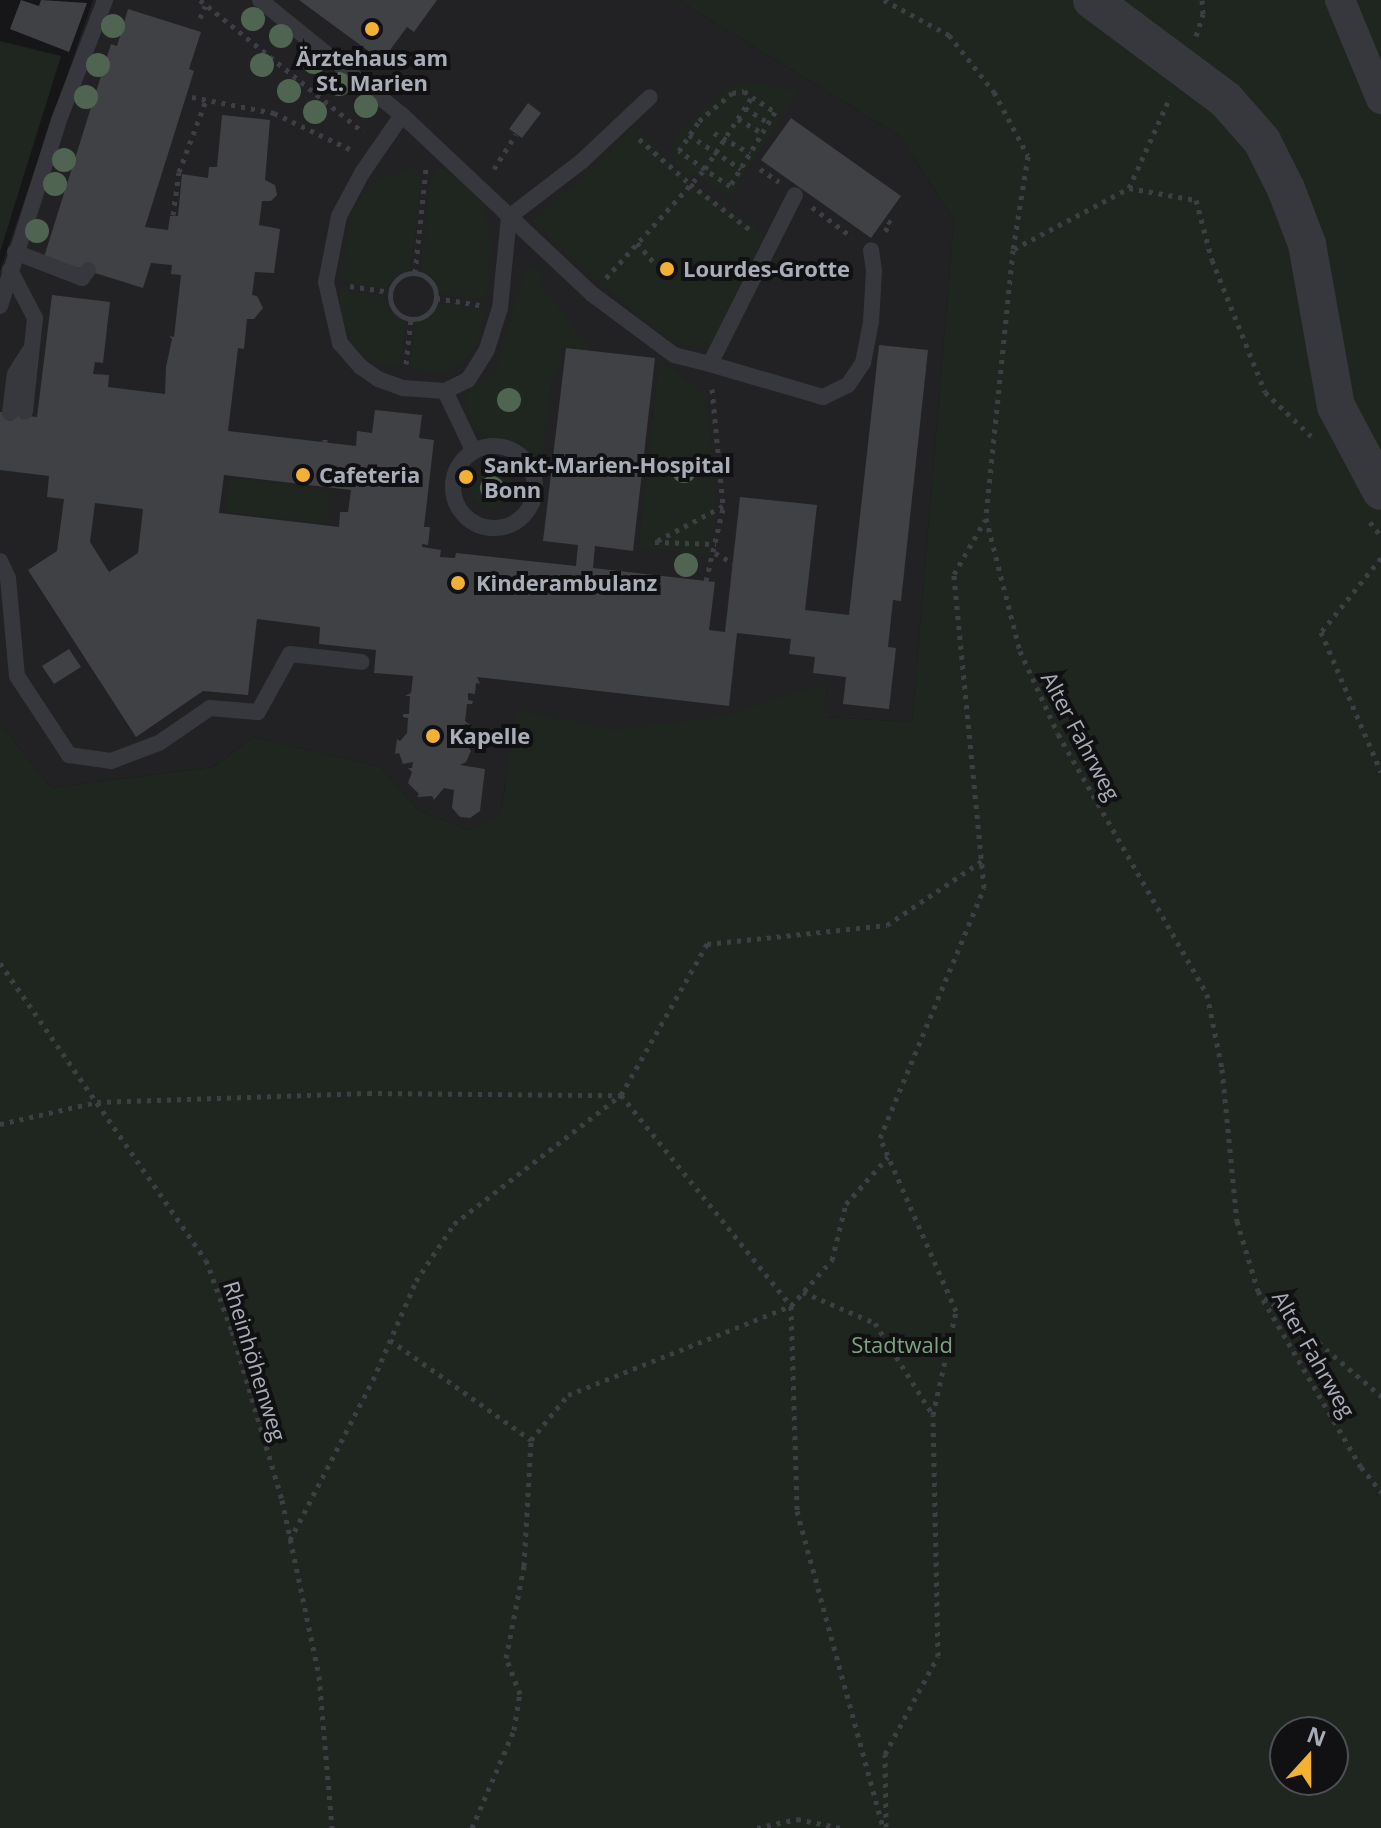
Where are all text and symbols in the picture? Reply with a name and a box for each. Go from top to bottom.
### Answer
marker: Ärztehaus am St. Marien [361,18,383,40]
place label: Ärztehaus am St. Marien [296,44,448,96]
place label: Lourdes-Grotte [683,256,850,282]
marker: Lourdes-Grotte [658,260,676,278]
place label: Sankt-Marien-Hospital Bonn [484,451,731,502]
place label: Cafeteria [319,462,420,488]
marker: Cafeteria [294,466,312,484]
marker: Sankt-Marien-Hospital Bonn [455,466,477,488]
place label: Kinderambulanz [476,570,657,596]
marker: Kinderambulanz [447,572,469,594]
street label: Alter Fahrweg [1036,667,1126,805]
place label: Kapelle [449,723,530,749]
marker: Kapelle [424,727,442,745]
street label: Rheinhöhenweg [218,1278,292,1444]
street label: Alter Fahrweg [1267,1286,1361,1422]
park label: Stadtwald [851,1332,953,1358]
north arrow [1269,1716,1349,1796]
text: N [1303,1718,1331,1753]

